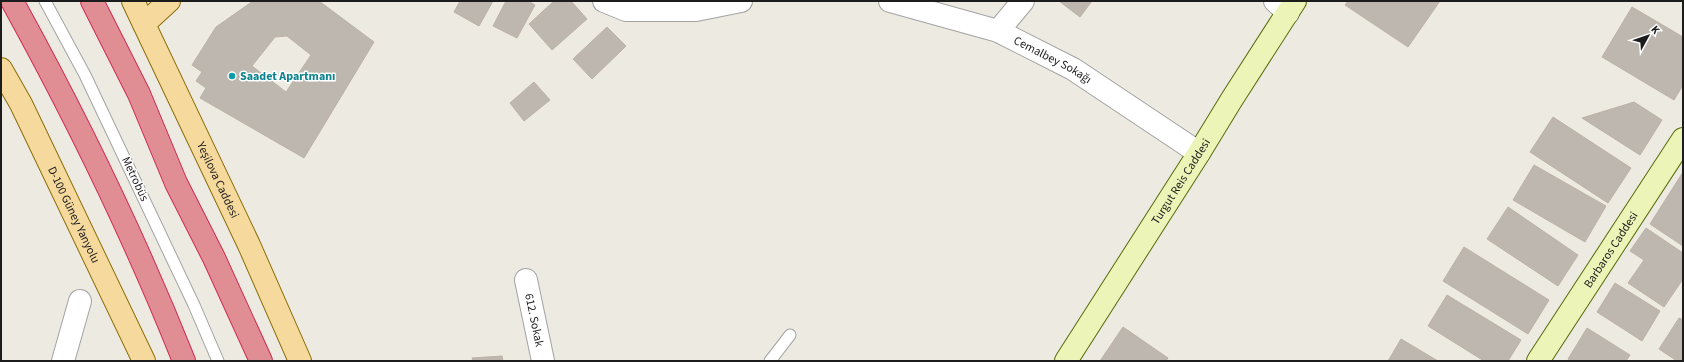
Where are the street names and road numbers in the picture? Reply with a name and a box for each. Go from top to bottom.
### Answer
street label: Cemalbey Sokağı [1011,32,1095,88]
street label: Turgut Reis Caddesi [1147,135,1214,228]
street label: Yeşilova Caddesi [192,138,243,221]
street label: Metrobüs [117,154,153,204]
street label: D-100 Güney Yanyolu [44,164,104,266]
street label: Barbaros Caddesi [1580,208,1642,291]
street label: 612. Sokak [521,292,548,348]

